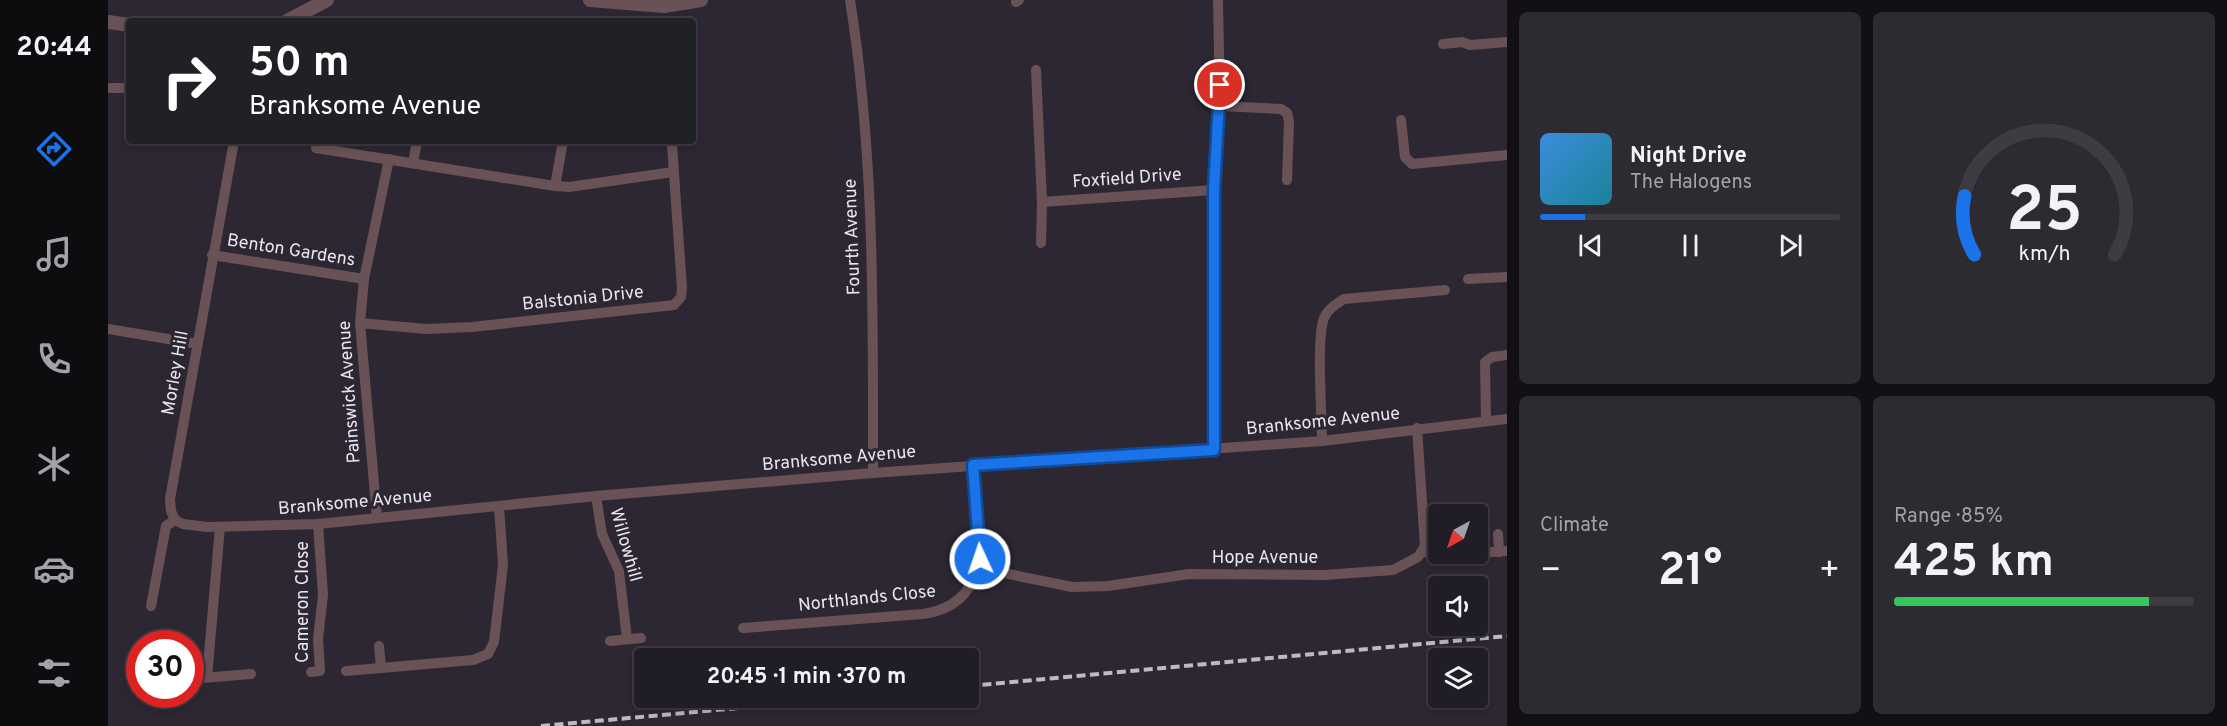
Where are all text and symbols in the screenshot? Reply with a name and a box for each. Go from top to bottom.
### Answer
text: 20:44 [16,31,92,65]
text: 50 m [249,38,350,91]
icon: right [150,42,228,120]
pin [1194,59,1245,110]
icon: arrive [1203,68,1236,101]
text: Branksome Avenue [249,90,481,124]
icon: directions [33,128,75,170]
text: Night Drive [1630,143,1747,170]
street label: Foxfield Drive [1072,164,1182,194]
text: The Halogens [1630,170,1752,196]
text: 25 [2006,174,2082,253]
street label: Fourth Avenue [839,178,867,296]
street label: Benton Gardens [225,229,357,273]
icon: previous [1574,229,1607,262]
icon: pause [1674,229,1707,262]
icon: next [1774,229,1807,262]
icon: music [33,233,75,275]
text: km/h [2018,241,2070,268]
street label: Balstonia Drive [521,281,645,317]
street label: Painswick Avenue [334,320,366,464]
street label: Morley Hill [157,329,195,417]
icon: phone [33,338,75,380]
street label: Branksome Avenue [1245,402,1401,442]
street label: Branksome Avenue [761,441,917,477]
icon: climate [33,443,75,485]
street label: Branksome Avenue [277,485,433,521]
north arrow [1428,504,1488,564]
map controls [1428,504,1488,708]
text: Range · 85% [1894,504,2003,530]
street label: Willowhill [603,505,647,585]
text: Climate [1540,513,1609,539]
position arrow [948,527,1012,591]
text: 425 km [1894,535,2054,592]
street label: Cameron Close [292,541,315,663]
text: 21° [1658,544,1722,601]
street label: Hope Avenue [1212,547,1318,570]
icon: car [33,548,75,590]
text: − [1540,551,1561,593]
text: + [1819,551,1840,593]
button: sound [1428,576,1488,636]
street label: Northlands Close [797,580,937,618]
speed limit sign: 30 [126,630,204,708]
button: layers [1428,648,1488,708]
icon: filters [33,652,75,694]
text: 20:45 · 1 min · 370 m [707,664,906,691]

